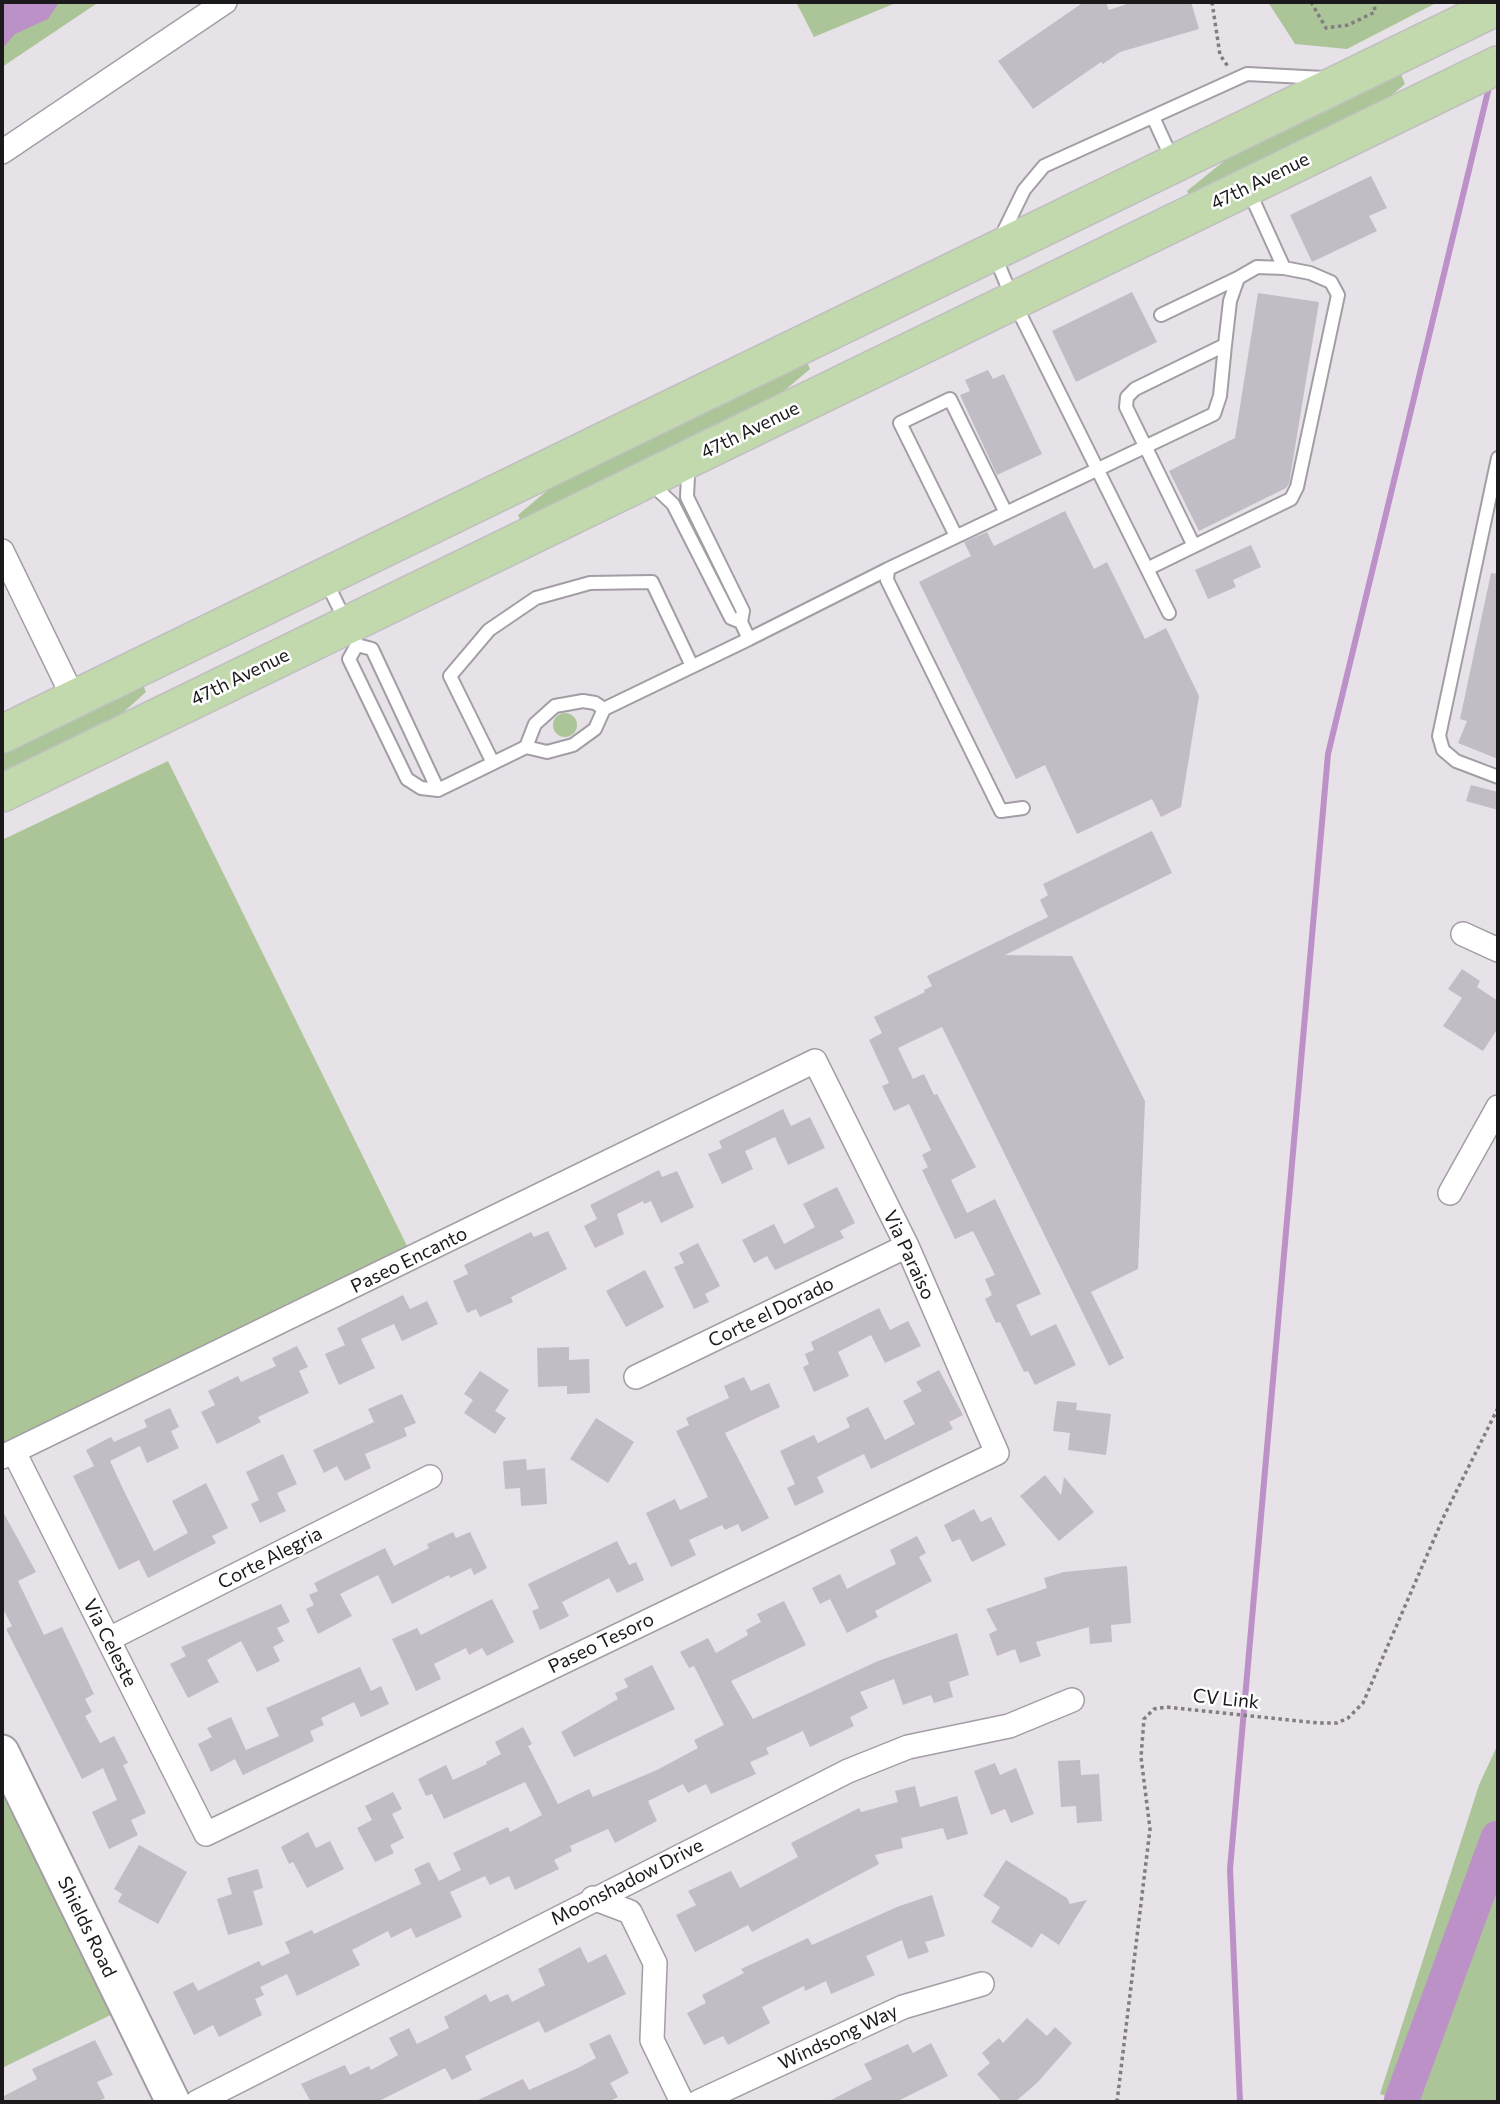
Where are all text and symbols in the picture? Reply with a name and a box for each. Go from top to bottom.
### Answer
street label: 47th Avenue [1207,147,1313,215]
street label: 47th Avenue [697,396,803,464]
street label: 47th Avenue [187,643,293,711]
street label: Via Paraiso [878,1207,940,1303]
street label: Paseo Encanto [347,1222,471,1298]
street label: Corte el Dorado [705,1272,837,1352]
street label: Corte Alegria [214,1522,326,1594]
street label: Via Celeste [78,1595,142,1691]
street label: Paseo Tesoro [544,1608,658,1678]
street label: CV Link [1192,1684,1260,1714]
street label: Moonshadow Drive [547,1834,707,1930]
street label: Shields Road [53,1873,121,1981]
street label: Windsong Way [775,1999,901,2075]

